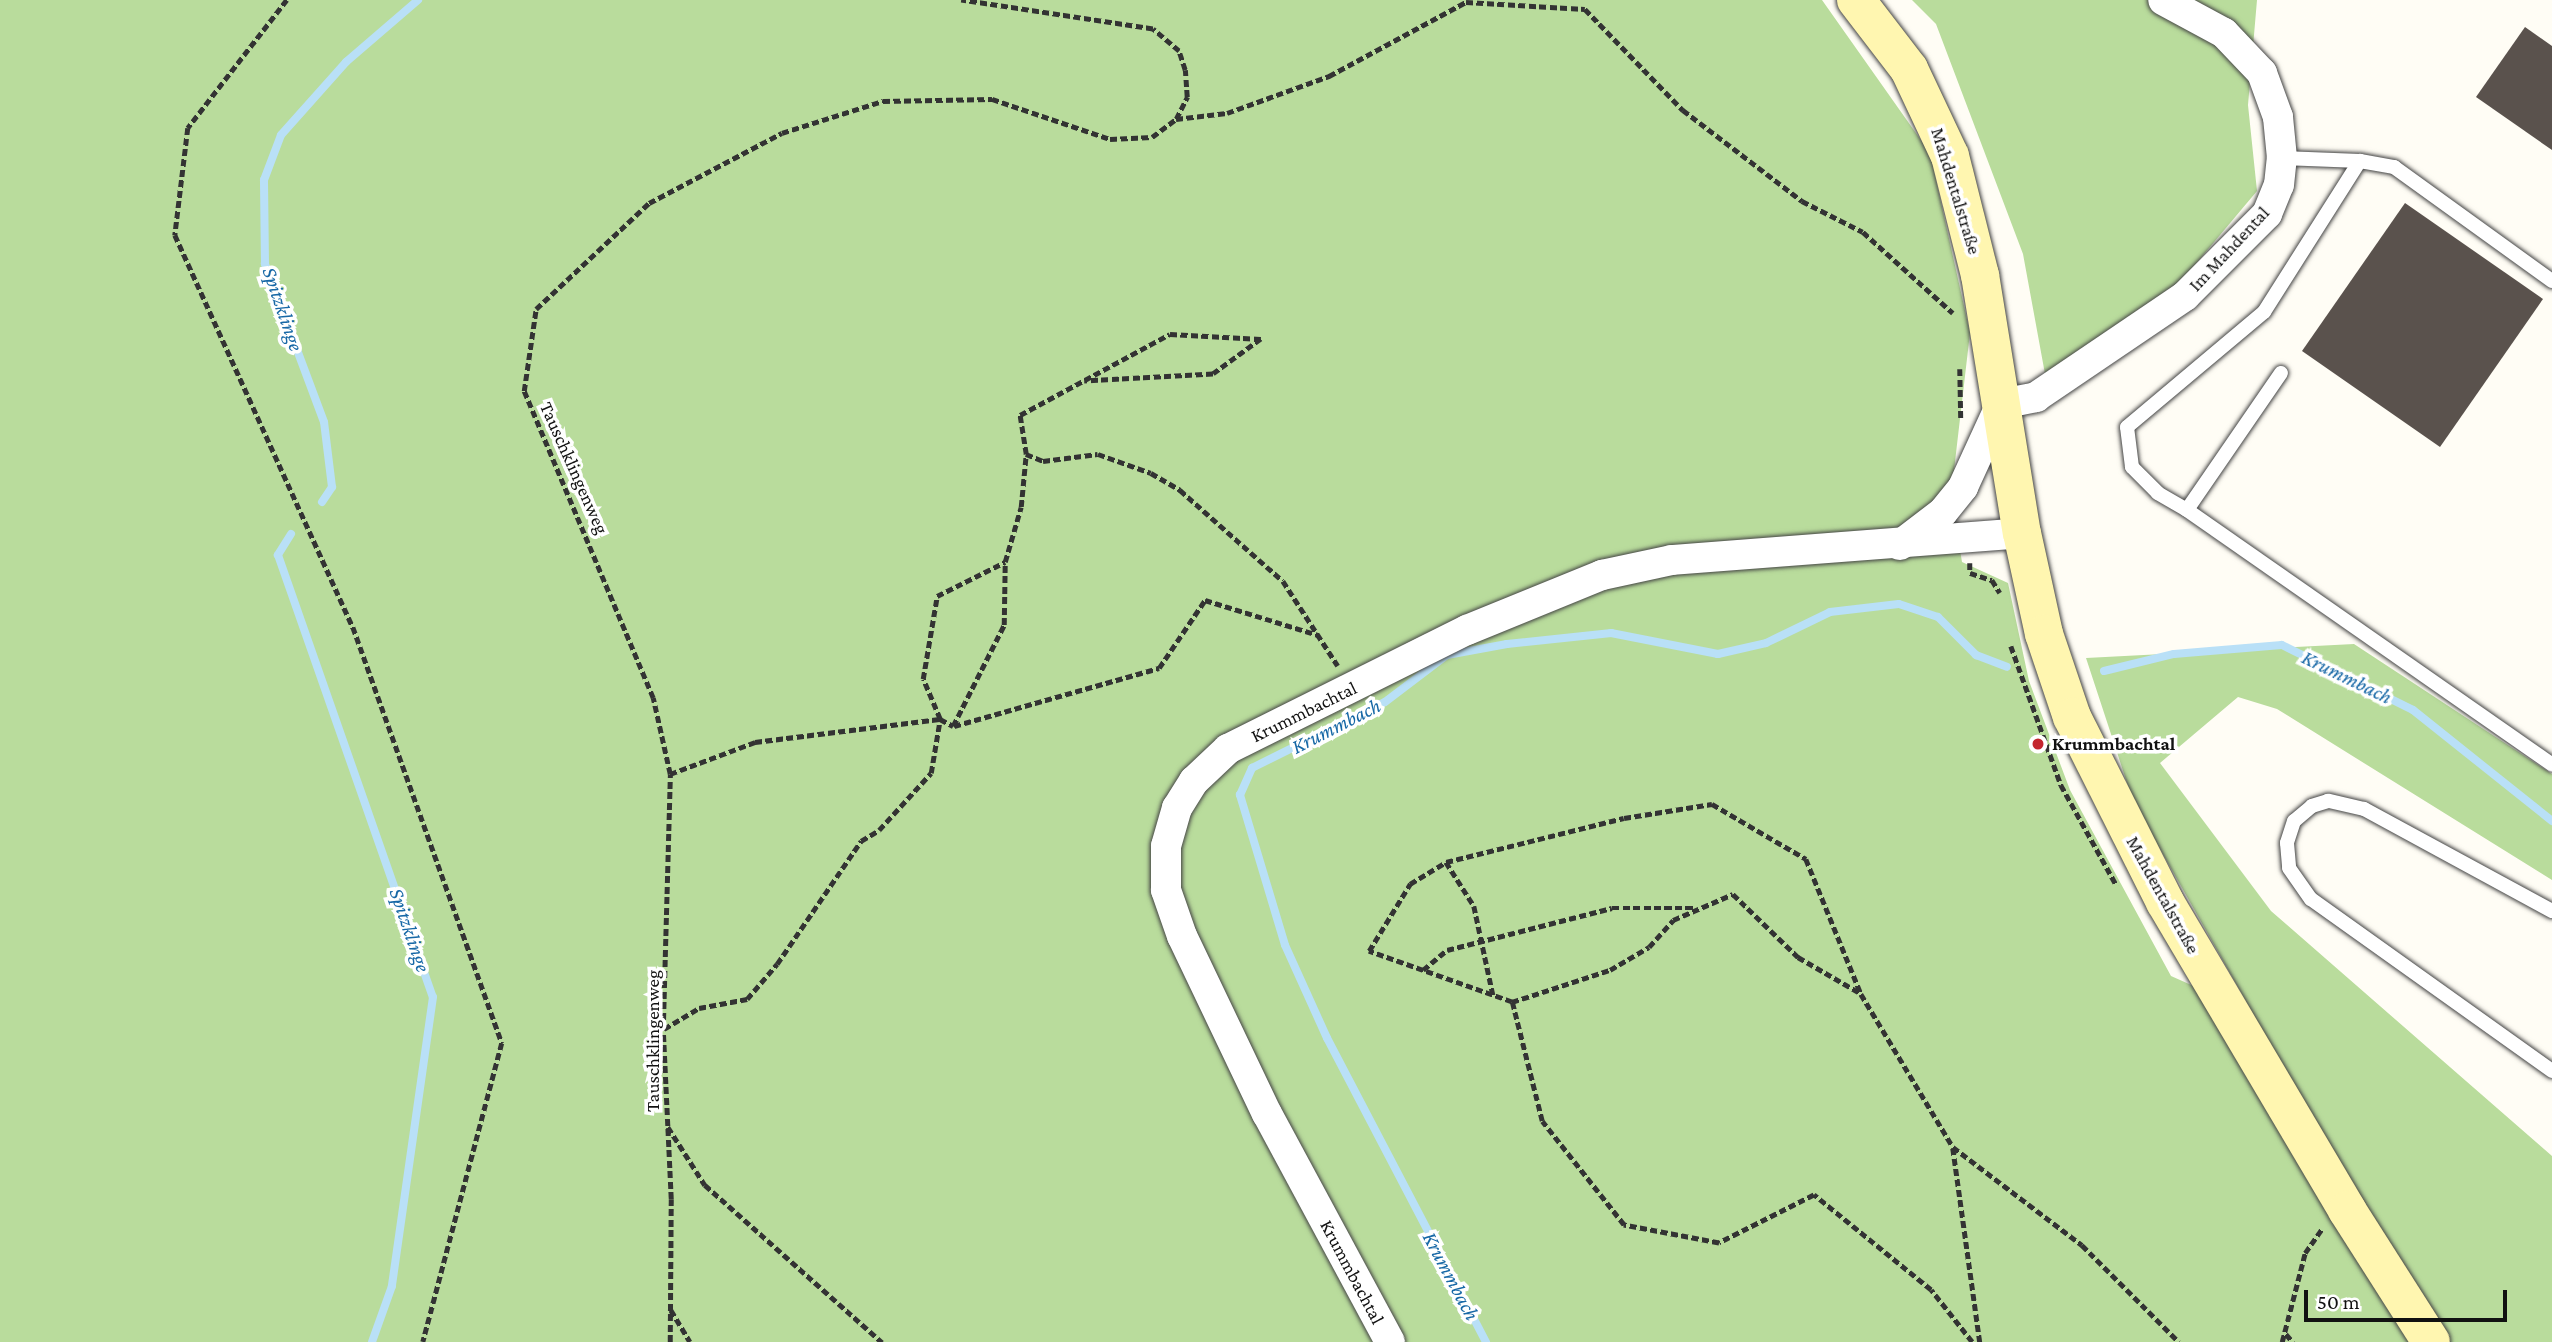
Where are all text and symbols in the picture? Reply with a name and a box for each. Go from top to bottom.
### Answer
street label: Mahdentalstraße [1926,125,1986,257]
street label: Im Mahdental [2184,202,2274,296]
water label: Spitzklinge [257,264,309,354]
street label: Tauschklingenweg [535,398,613,538]
water label: Krummbach [2298,644,2396,710]
street label: Krummbachtal [1247,677,1361,747]
water label: Krummbach [1287,693,1385,759]
place label: Krummbachtal [2052,733,2175,755]
marker: Krummbachtal [2030,736,2046,752]
street label: Mahdentalstraße [2121,832,2205,958]
water label: Spitzklinge [384,885,436,975]
street label: Tauschklingenweg [642,970,664,1112]
street label: Krummbachtal [1315,1216,1389,1328]
water label: Krummbach [1417,1227,1485,1325]
scale bar [2307,1276,2510,1320]
text: 50 m [2317,1290,2360,1314]

